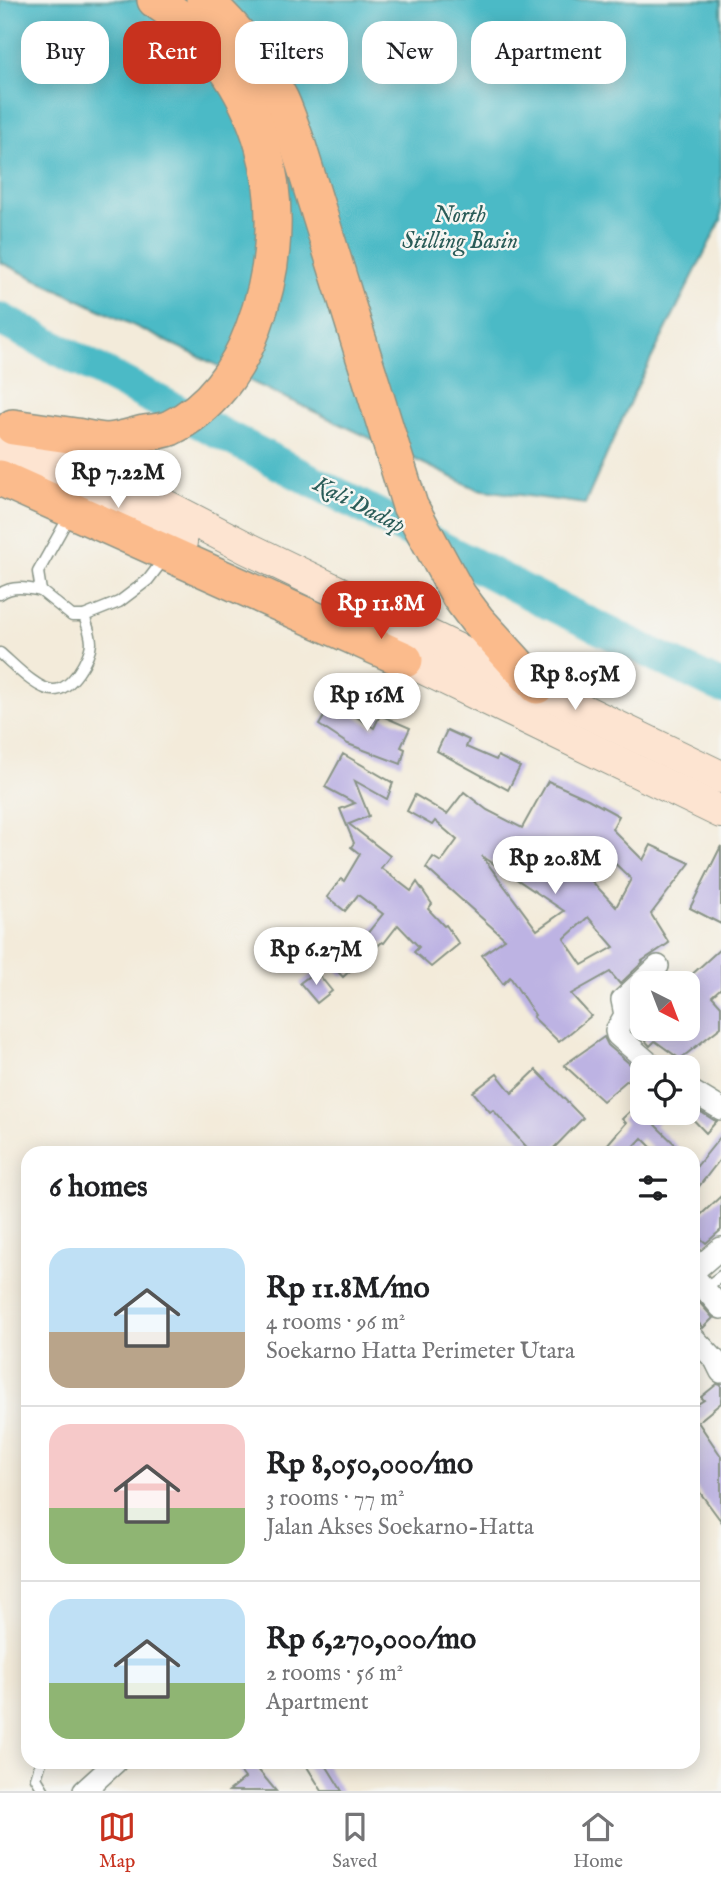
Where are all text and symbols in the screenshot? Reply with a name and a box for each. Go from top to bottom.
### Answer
chip: Buy [21,21,109,84]
chip: Rent [123,21,221,84]
chip: Filters [235,21,348,84]
chip: New [362,21,457,84]
chip: Apartment [471,21,626,84]
water label: North Stilling Basin [402,201,518,257]
pin: Rp 7.22M [46,450,190,510]
text: Rp 7.22M [71,458,165,487]
water label: Kali Dadap [307,469,410,540]
pin: Rp 11.8M [309,582,453,641]
text: Rp 11.8M [337,589,425,618]
pin: Rp 8.05M [503,652,647,712]
text: Rp 8.05M [530,660,620,689]
pin: Rp 16M [310,674,424,733]
text: Rp 16M [330,681,404,710]
pin: Rp 20.8M [483,836,627,896]
text: Rp 20.8M [509,844,601,873]
pin: Rp 6.27M [244,928,388,987]
text: Rp 6.27M [270,935,362,964]
north arrow [630,971,700,1041]
map controls [630,971,700,1125]
button: locate [630,1055,700,1125]
text: 6 homes [49,1169,148,1207]
icon: filters [634,1169,672,1207]
text: Rp 11.8M/mo [266,1270,430,1308]
icon: home [105,1276,189,1360]
text: 4 rooms · 96 m² [266,1308,405,1337]
text: Soekarno Hatta Perimeter Utara [266,1337,575,1366]
text: Rp 8,050,000/mo [266,1446,473,1484]
icon: home [105,1452,189,1536]
text: 3 rooms · 77 m² [266,1484,405,1513]
text: Jalan Akses Soekarno-Hatta [266,1513,534,1542]
text: Rp 6,270,000/mo [266,1621,476,1659]
icon: home [105,1627,189,1711]
text: 2 rooms · 56 m² [266,1659,403,1688]
text: Apartment [266,1688,369,1717]
tab: Map [98,1808,136,1874]
tab: Saved [332,1808,377,1874]
tab: Home [573,1808,623,1874]

